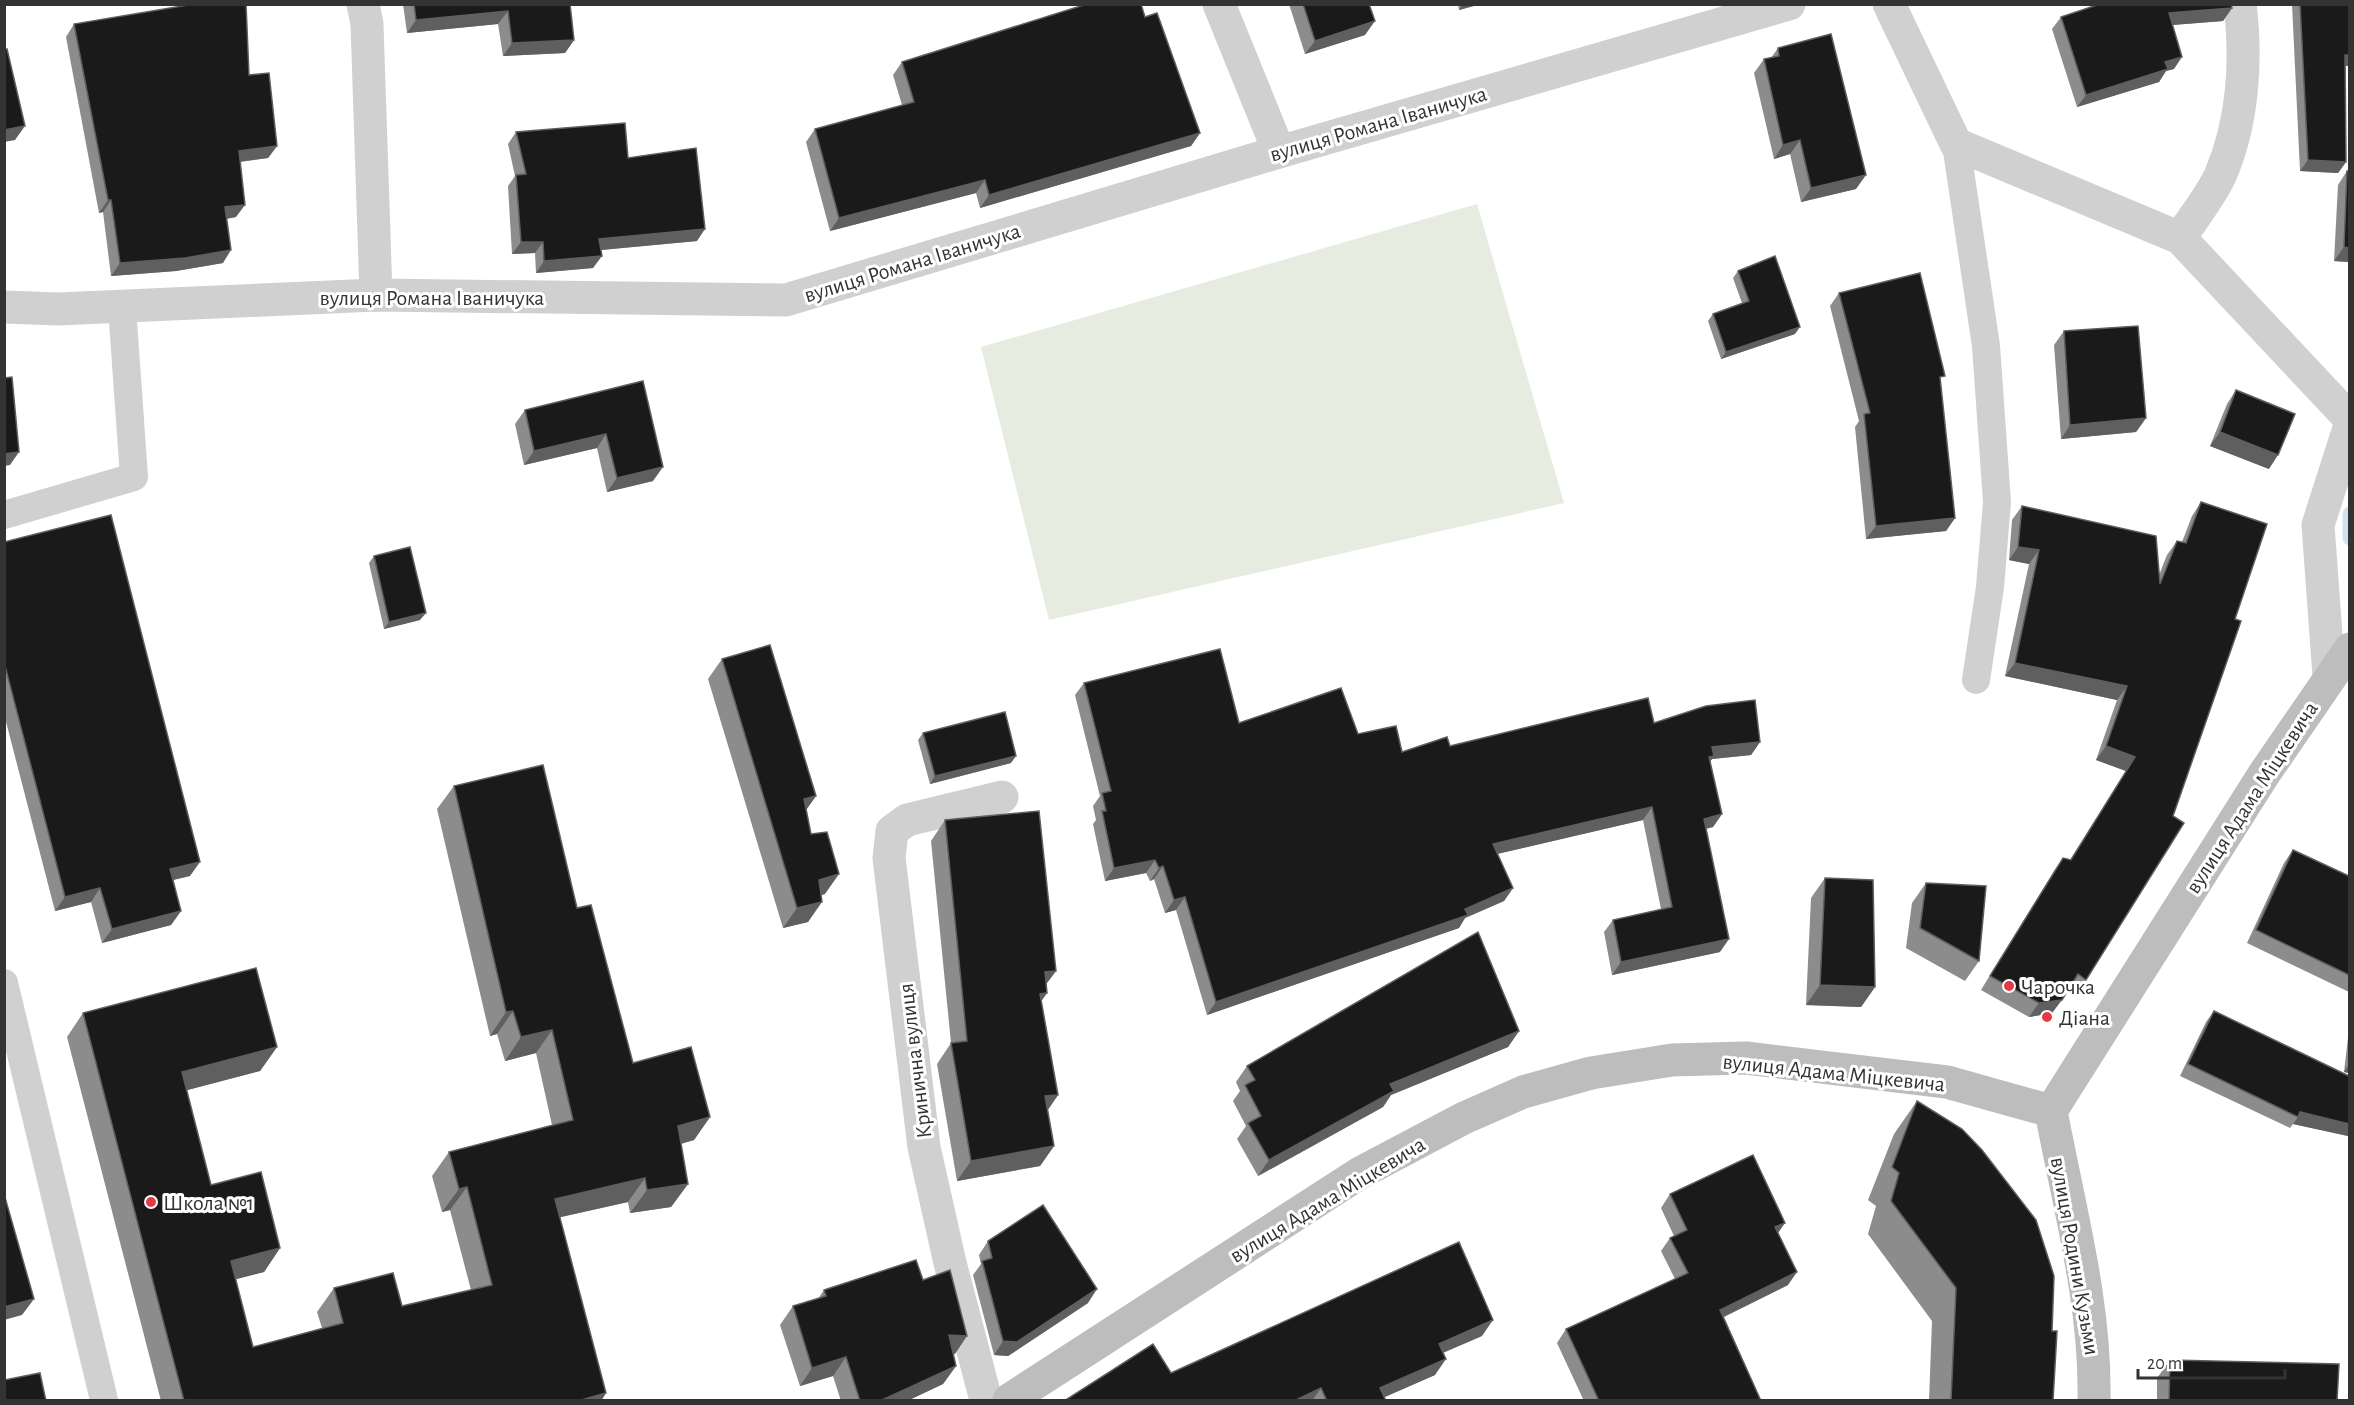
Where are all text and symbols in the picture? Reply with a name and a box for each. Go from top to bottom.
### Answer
street label: вулиця Романа Іваничука [1267,82,1489,166]
street label: вулиця Романа Іваничука [802,220,1023,306]
street label: вулиця Романа Іваничука [320,287,544,309]
street label: вулиця Адама Міцкевича [2182,698,2322,897]
place label: Чарочка [2021,976,2095,998]
marker: Чарочка [2002,979,2016,993]
street label: Кринична вулиця [895,982,935,1140]
place label: Діана [2059,1007,2110,1029]
marker: Діана [2040,1010,2054,1024]
street label: вулиця Адама Міцкевича [1722,1050,1946,1096]
street label: вулиця Адама Міцкевича [1226,1133,1429,1267]
street label: вулиця Родини Кузьми [2047,1155,2103,1357]
place label: Школа №1 [163,1192,254,1214]
marker: Школа №1 [144,1195,158,1209]
scale bar [2138,1342,2285,1380]
text: 20 m [2147,1355,2182,1373]

